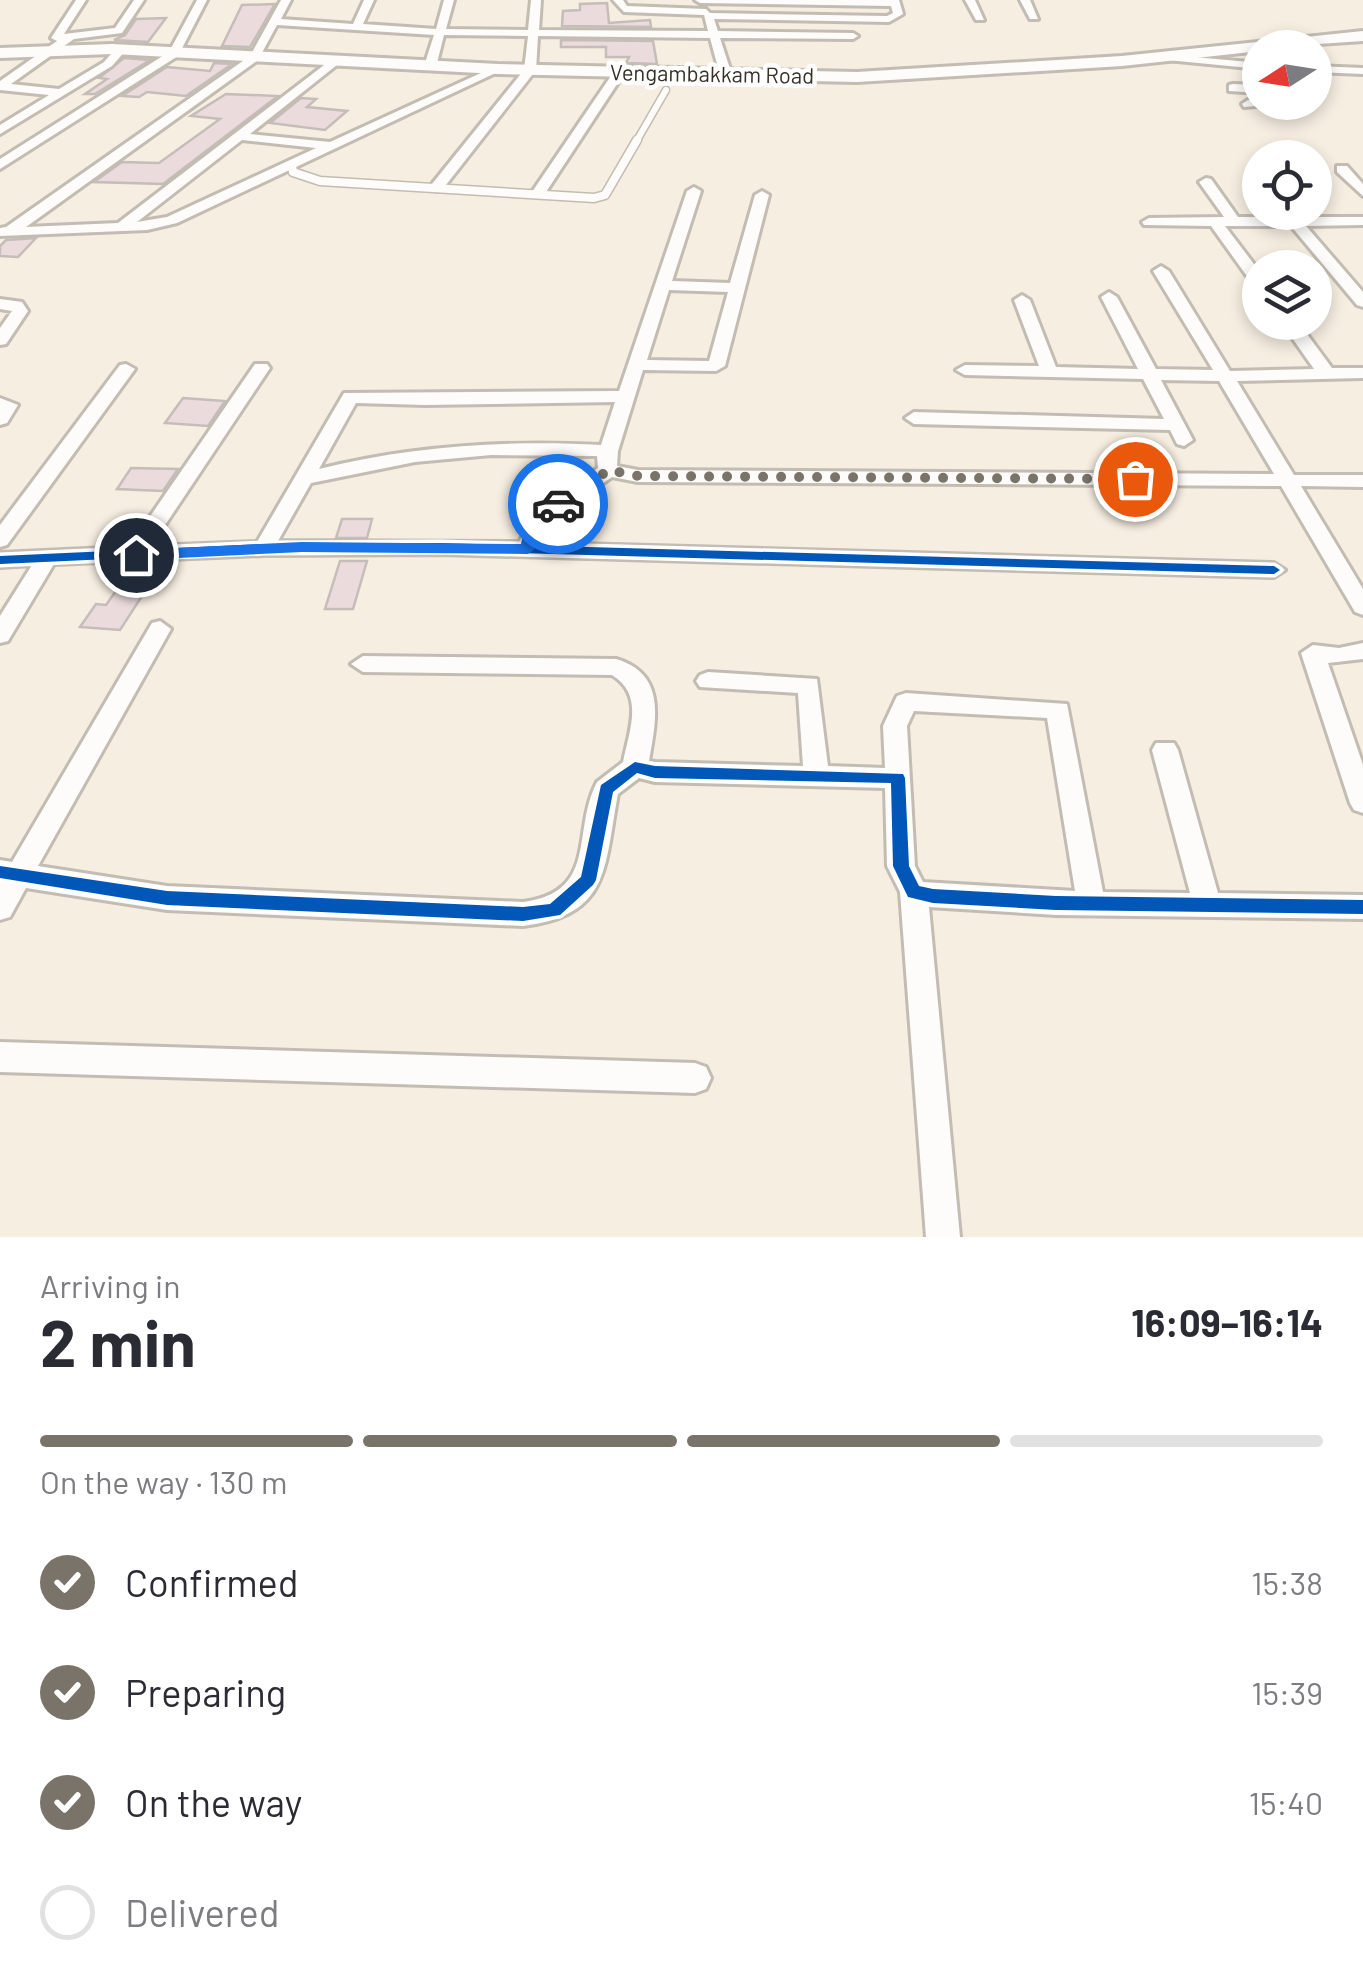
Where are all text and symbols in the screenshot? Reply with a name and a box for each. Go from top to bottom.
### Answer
north arrow [1242,30,1332,120]
map controls [1242,30,1332,340]
street label: Vengambakkam Road [610,58,814,88]
button: locate [1242,140,1332,230]
button: layers [1242,250,1332,340]
pin [1093,437,1178,522]
icon: bag [1108,452,1163,507]
courier [508,454,608,554]
icon: car [531,477,586,532]
pin [94,513,179,598]
icon: home [109,528,164,583]
text: Arriving in [40,1266,180,1304]
text: 16:09–16:14 [1131,1299,1323,1345]
text: 2 min [40,1302,196,1380]
text: On the way · 130 m [40,1462,287,1500]
icon: check [40,1555,95,1610]
text: Confirmed [125,1559,298,1605]
text: 15:38 [1251,1563,1323,1601]
icon: check [40,1665,95,1720]
text: Preparing [125,1669,286,1715]
text: 15:39 [1251,1673,1323,1711]
icon: check [40,1775,95,1830]
text: On the way [125,1779,302,1825]
text: 15:40 [1249,1783,1323,1821]
text: Delivered [125,1889,279,1935]

